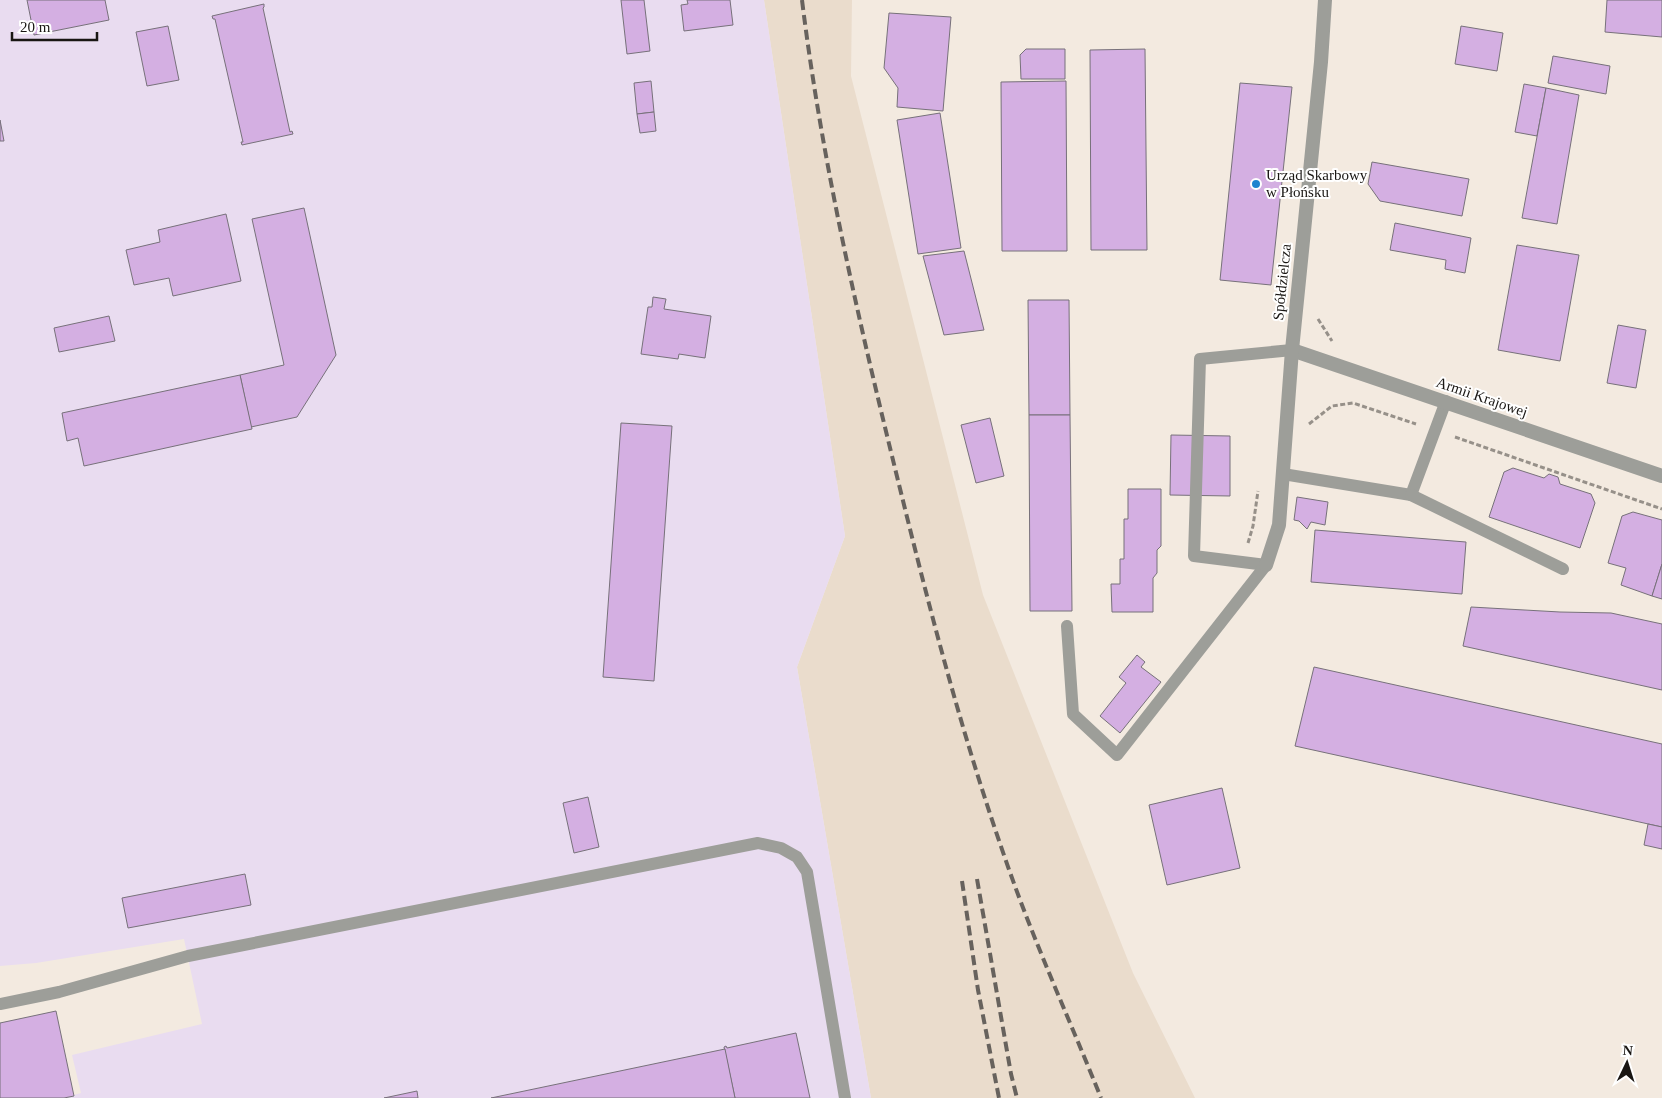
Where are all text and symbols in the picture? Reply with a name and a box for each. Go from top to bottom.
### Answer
scale bar [12,10,98,42]
text: 20 m [20,19,51,35]
place label: Urząd Skarbowy w Płońsku [1266,167,1368,200]
marker: Urząd Skarbowy w Płońsku [1250,178,1262,190]
street label: Spółdzielcza [1270,243,1294,321]
street label: Armii Krajowej [1434,374,1530,420]
north arrow [1602,1038,1652,1088]
text: N [1622,1043,1633,1058]

